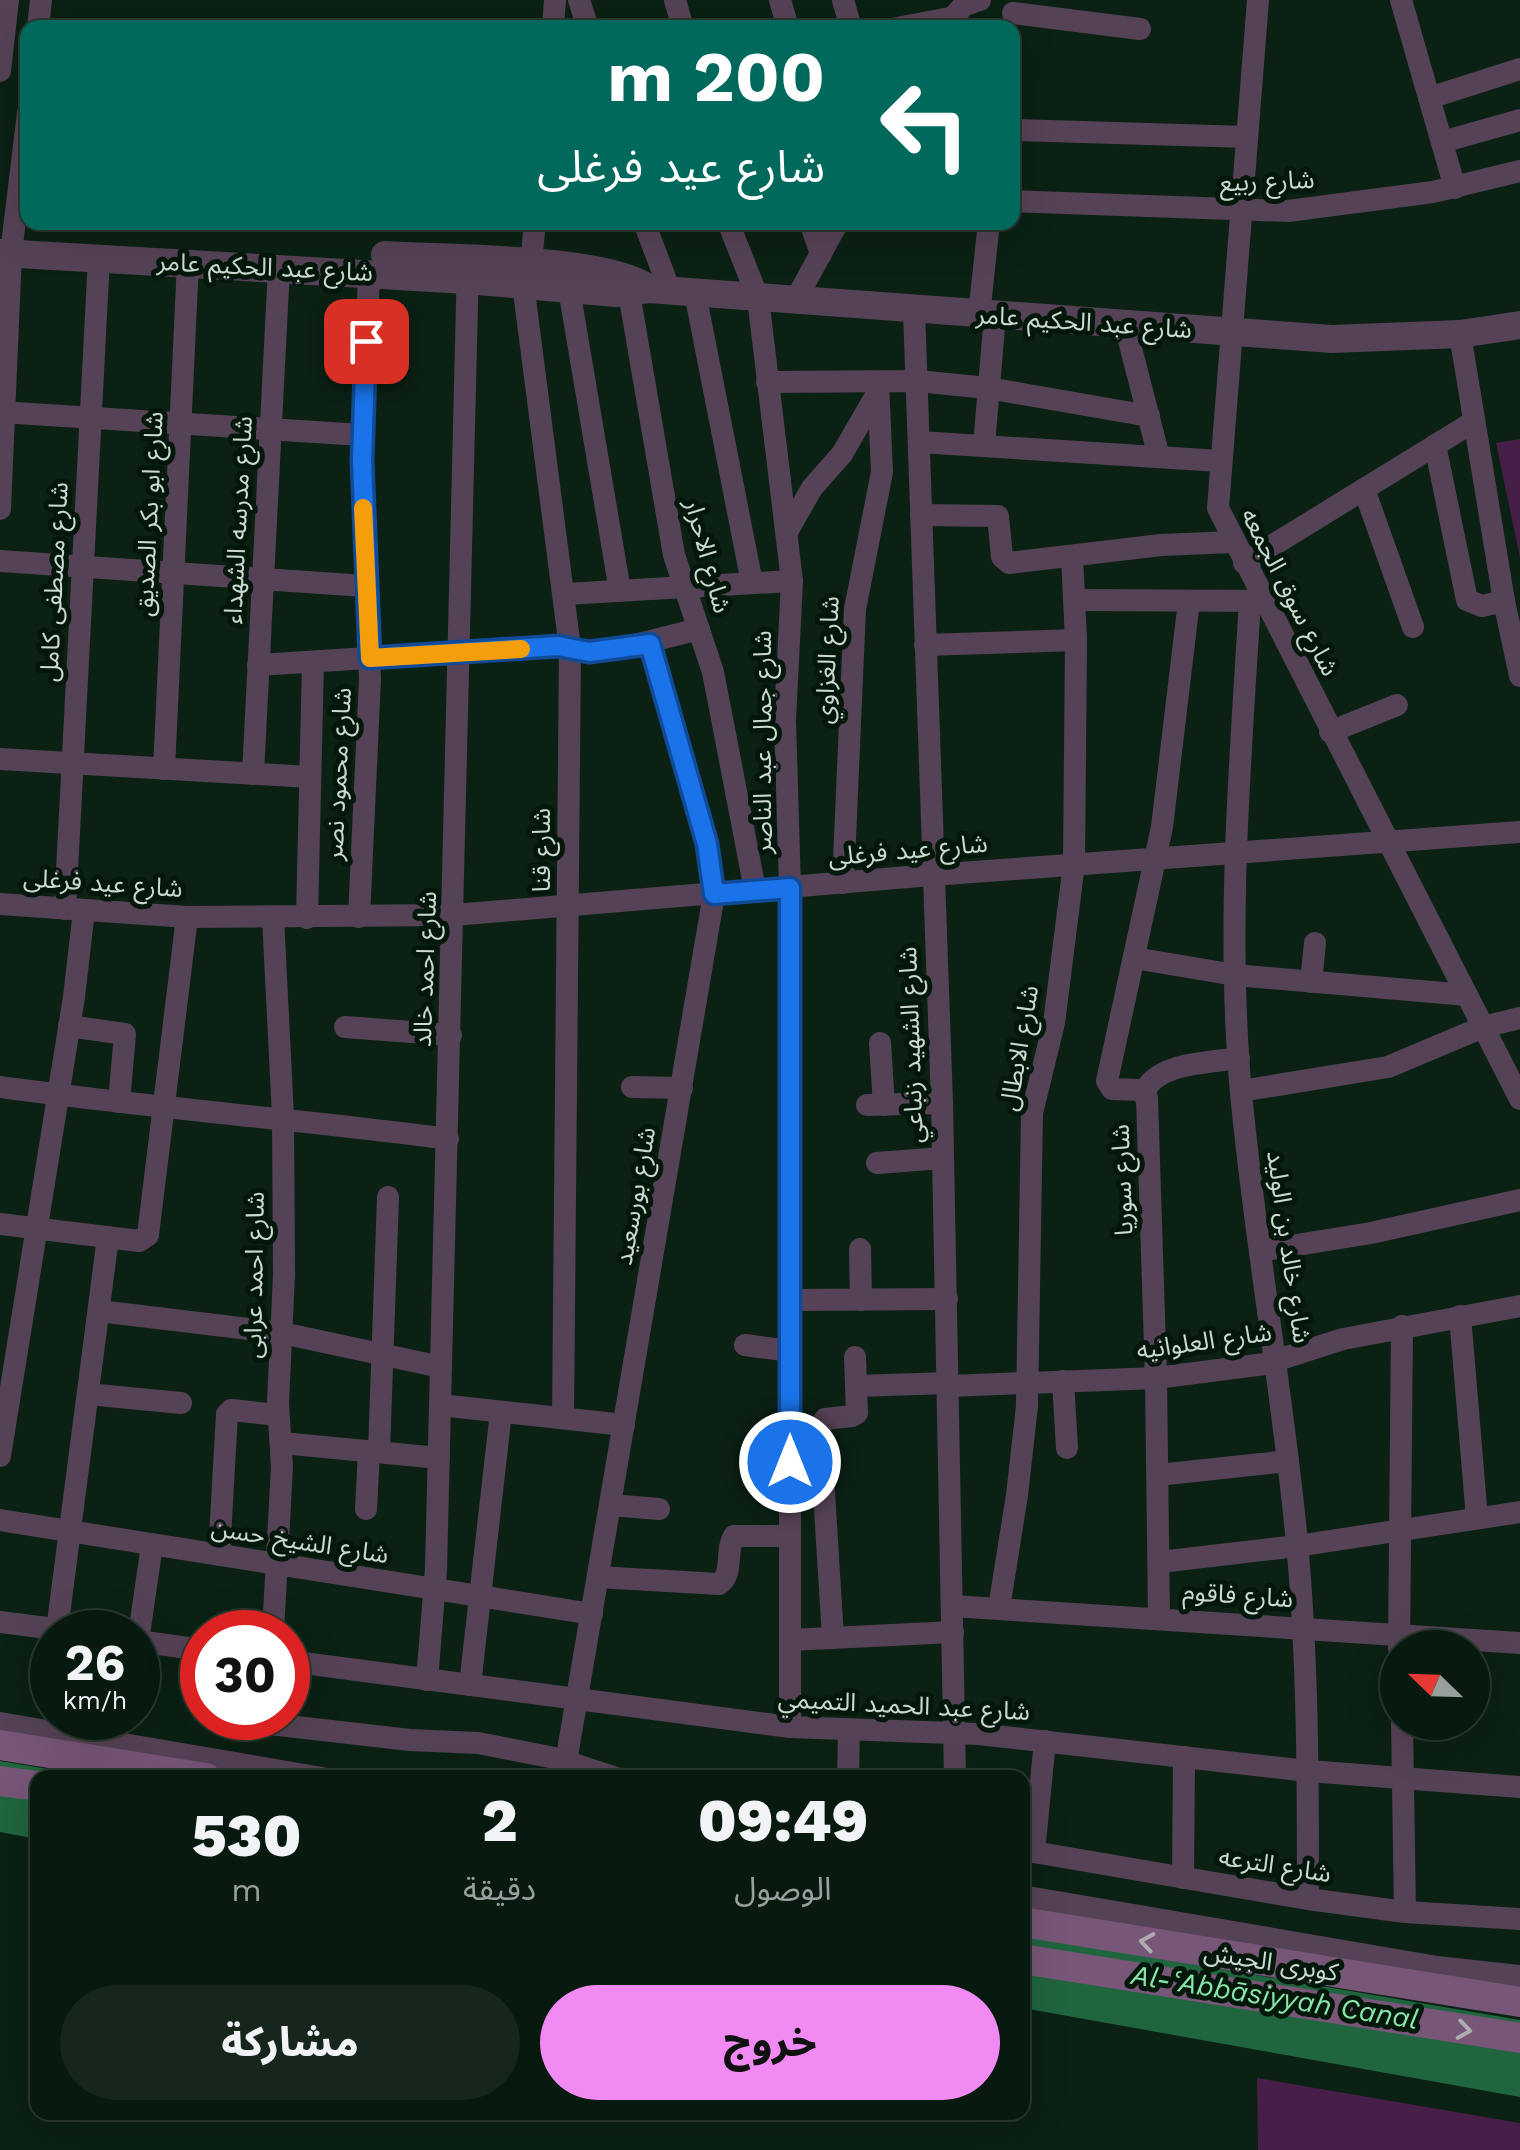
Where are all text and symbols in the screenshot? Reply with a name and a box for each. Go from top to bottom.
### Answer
text: 200 m [607,36,825,118]
icon: left [860,60,990,190]
text: شارع عيد فرغلى [537,140,825,193]
street label: شارع ربيع [1219,165,1315,201]
street label: شارع عبد الحكيم عامر [155,247,374,292]
pin [324,299,409,384]
street label: شارع عبد الحكيم عامر [974,300,1193,349]
icon: arrive [339,314,394,369]
street label: شارع ابو بكر الصديق [129,411,173,617]
street label: شارع مدرسه الشهداء [218,415,262,625]
street label: شارع مصطفى كامل [34,481,78,683]
street label: شارع الاحرار [675,495,737,617]
street label: شارع سوق الجمعه [1232,503,1345,683]
street label: شارع الغزاوي [809,595,850,725]
street label: شارع جمال عبد الناصر [748,630,781,855]
street label: شارع محمود نصر [319,687,361,863]
street label: شارع قنا [527,808,560,892]
street label: شارع عيد فرغلى [827,829,989,875]
street label: شارع عيد فرغلى [22,863,184,907]
street label: شارع احمد خالد [408,891,446,1048]
street label: شارع الشهيد زنباعي [893,946,934,1144]
street label: شارع الابطال [994,983,1048,1114]
street label: شارع سوريا [1106,1123,1142,1236]
street label: شارع بورسعيد [609,1125,665,1268]
street label: شارع خالد بن الوليد [1257,1149,1317,1346]
street label: شارع احمد عرابى [238,1191,274,1359]
street label: شارع العلوانيه [1135,1317,1274,1369]
position arrow [738,1410,842,1514]
street label: شارع الشيخ حسن [209,1513,391,1573]
street label: شارع فاقوم [1181,1577,1294,1618]
speed limit sign: 30 [180,1610,310,1740]
north arrow [1380,1630,1490,1740]
map controls [1380,1630,1490,1740]
text: 26 [65,1633,125,1692]
street label: شارع عبد الحميد التميمي [777,1684,1031,1731]
text: km/h [63,1686,127,1715]
text: 2 [482,1785,518,1856]
text: 09:49 [698,1785,868,1856]
text: 530 [192,1800,302,1871]
street label: شارع الترعه [1216,1842,1333,1892]
text: دقيقة [463,1870,536,1908]
text: الوصول [734,1870,832,1908]
text: m [231,1871,262,1909]
one-way arrow [1139,1932,1156,1953]
street label: كوبرى الجيش [1202,1937,1341,1987]
water label: Al-ʿAbbāsiyyah Canal [1128,1958,1421,2036]
button: مشاركة [60,1985,520,2100]
button: خروج [540,1985,1000,2100]
one-way arrow [1456,2019,1473,2040]

